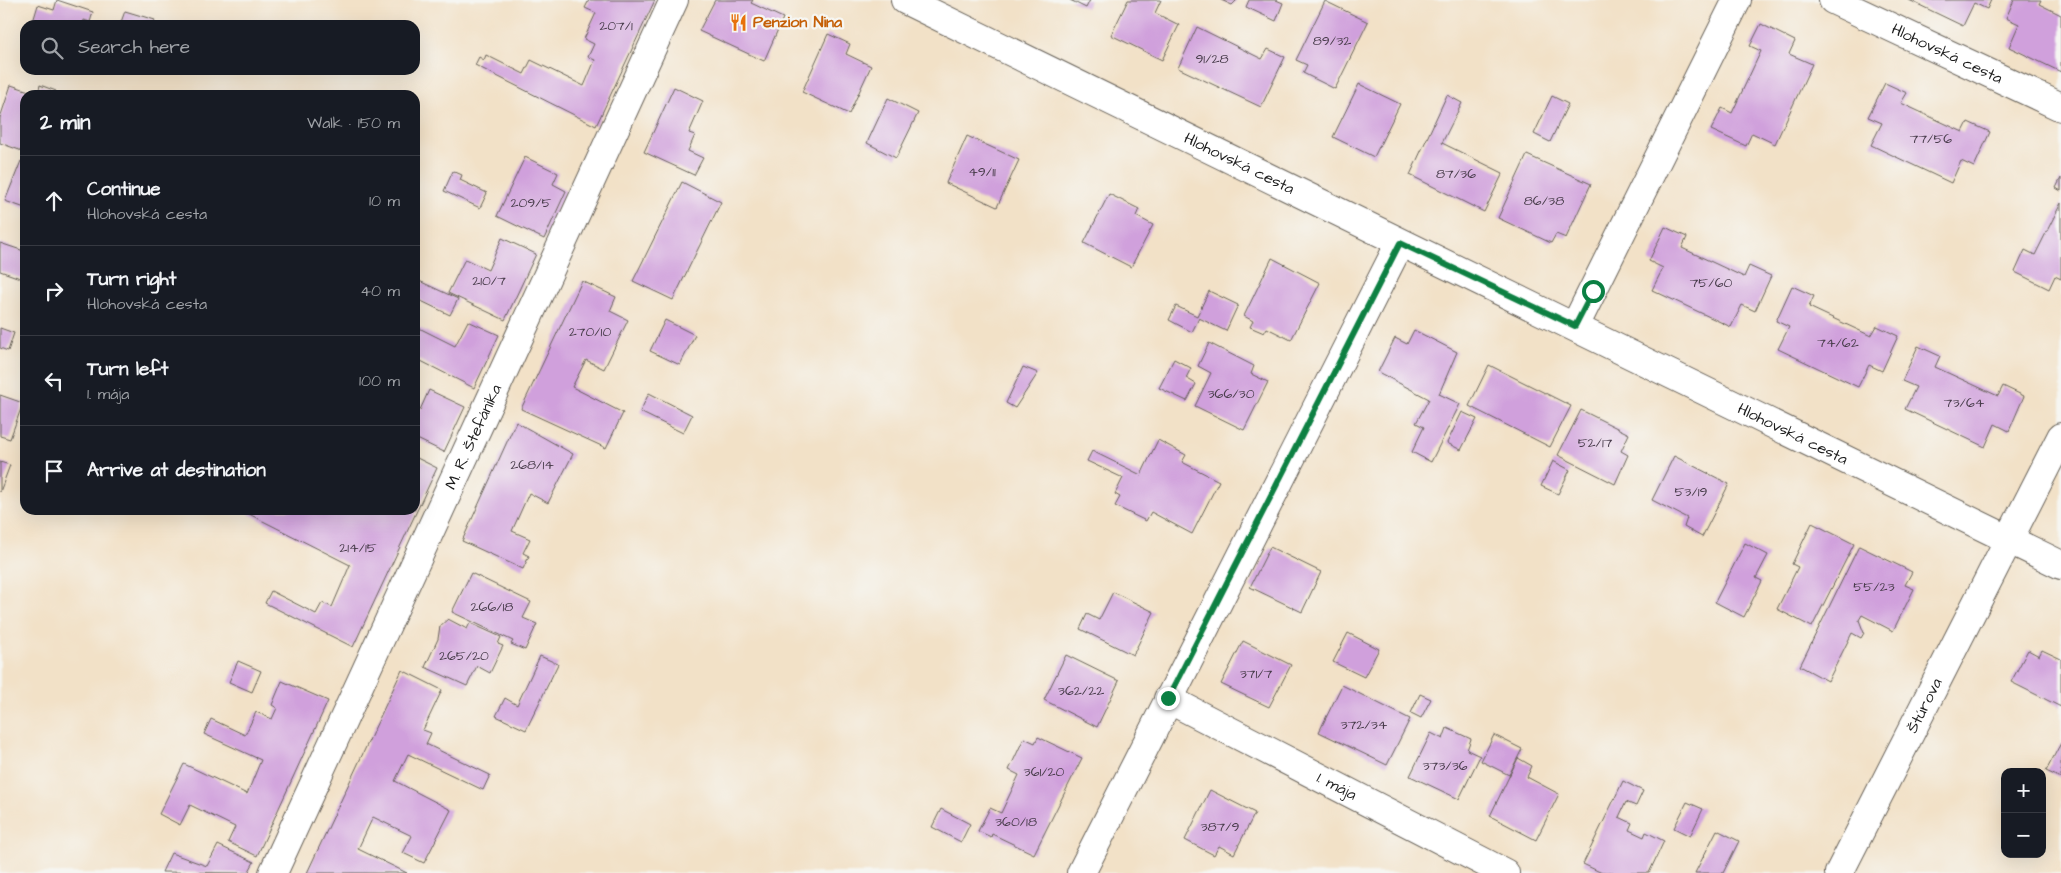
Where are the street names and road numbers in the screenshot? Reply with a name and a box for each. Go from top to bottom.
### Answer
street label: Hlohovská cesta [1888,18,2006,89]
street label: Hlohovská cesta [1180,127,1298,200]
street label: M. R. Štefánika [440,381,507,493]
street label: Hlohovská cesta [1734,398,1851,470]
street label: Štúrova [1901,674,1948,737]
street label: 1. mája [1313,767,1361,806]

